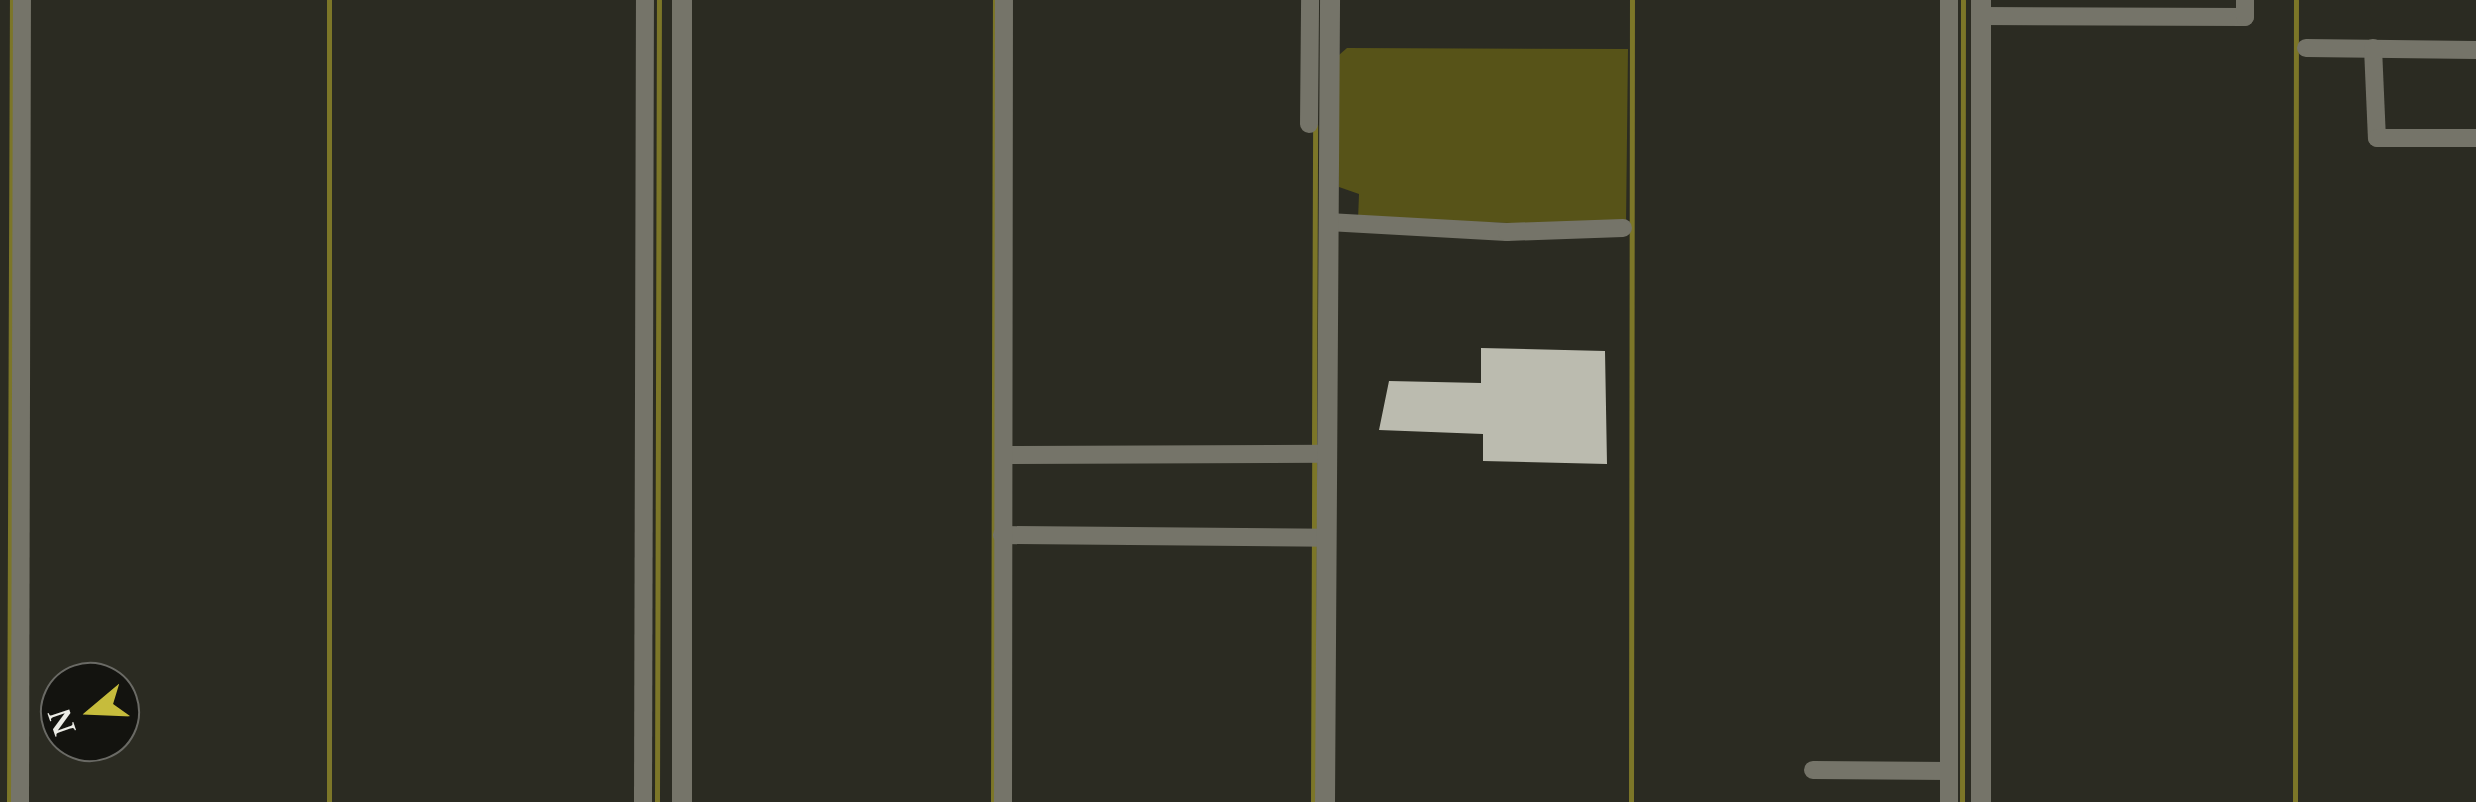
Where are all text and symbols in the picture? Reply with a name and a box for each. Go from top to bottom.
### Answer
north arrow [40,662,140,762]
text: N [42,703,84,739]

